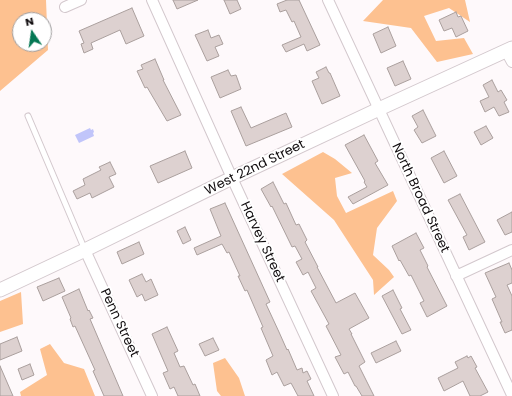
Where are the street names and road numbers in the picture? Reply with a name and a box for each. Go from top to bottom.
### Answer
street label: West 22nd Street [202,137,308,199]
street label: North Broad Street [388,141,452,255]
street label: Harvey Street [237,199,287,285]
street label: Penn Street [96,286,142,360]

